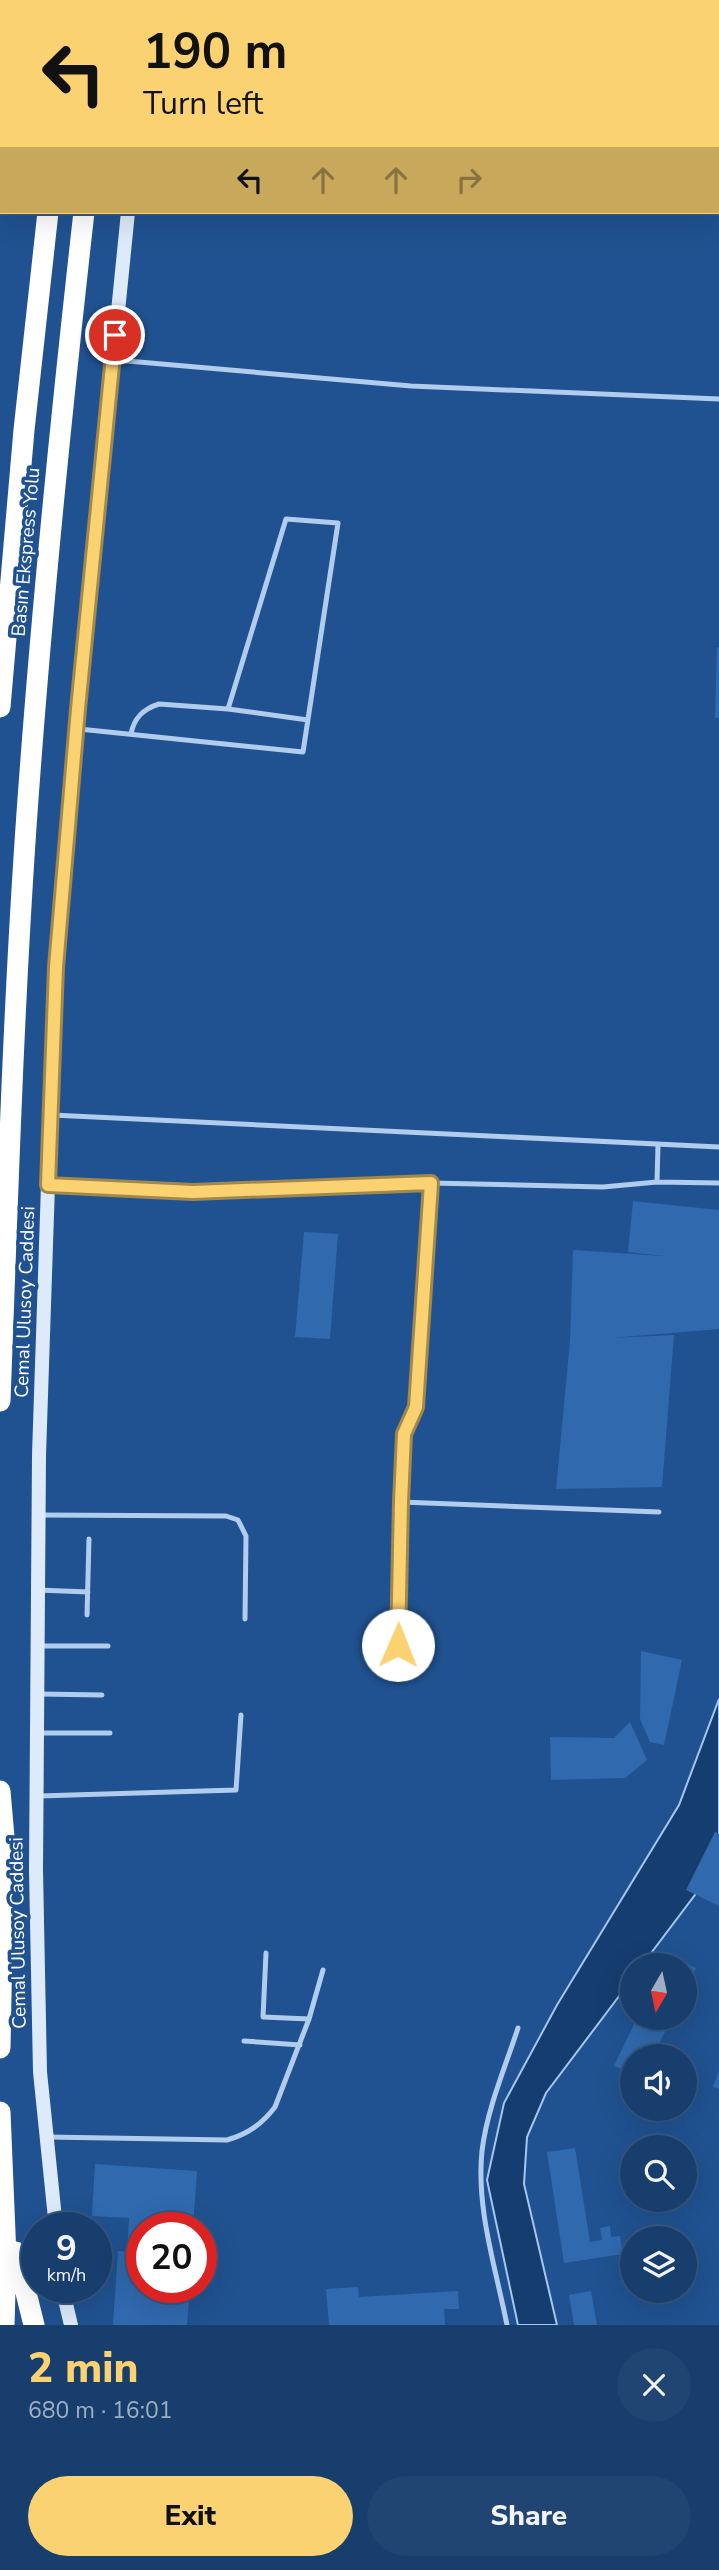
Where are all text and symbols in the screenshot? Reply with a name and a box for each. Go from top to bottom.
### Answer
text: 190 m [143,18,287,85]
icon: left [28,28,119,119]
text: Turn left [143,82,263,125]
icon: left [231,161,269,199]
icon: ahead [304,161,342,199]
icon: ahead [377,161,415,199]
icon: right [450,161,488,199]
pin [85,305,145,365]
icon: arrive [96,316,134,354]
street label: Basın Ekspress Yolu [6,466,46,638]
street label: Cemal Ulusoy Caddesi [9,1206,41,1398]
position arrow [361,1608,435,1682]
street label: Cemal Ulusoy Caddesi [3,1837,33,2029]
north arrow [620,1953,696,2030]
map controls [620,1953,697,2303]
button: sound [620,2044,697,2121]
button: search [620,2135,697,2212]
speed limit sign: 20 [126,2212,217,2303]
text: 9 [56,2225,77,2272]
button: layers [620,2226,697,2303]
text: km/h [47,2263,86,2287]
text: 2 min [28,2340,138,2397]
button: close [617,2348,691,2422]
text: 680 m · 16:01 [28,2395,173,2426]
button: Exit [28,2476,353,2556]
button: Share [367,2476,691,2556]

